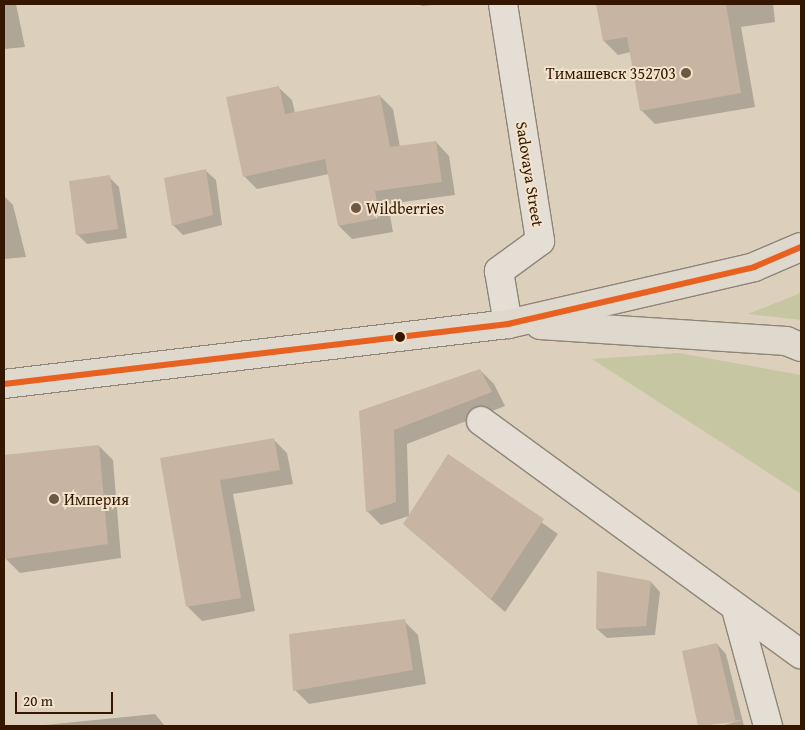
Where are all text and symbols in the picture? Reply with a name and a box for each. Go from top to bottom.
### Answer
place label: Тимашевск 352703 [546,63,676,83]
marker: Тимашевск 352703 [680,67,692,79]
street label: Sadovaya Street [512,120,548,228]
place label: Wildberries [366,198,444,218]
marker: Wildberries [350,202,362,214]
unlabelled marker [395,332,405,342]
place label: Империя [64,489,129,509]
marker: Империя [48,493,60,505]
scale bar [18,682,115,714]
text: 20 m [23,690,53,711]

